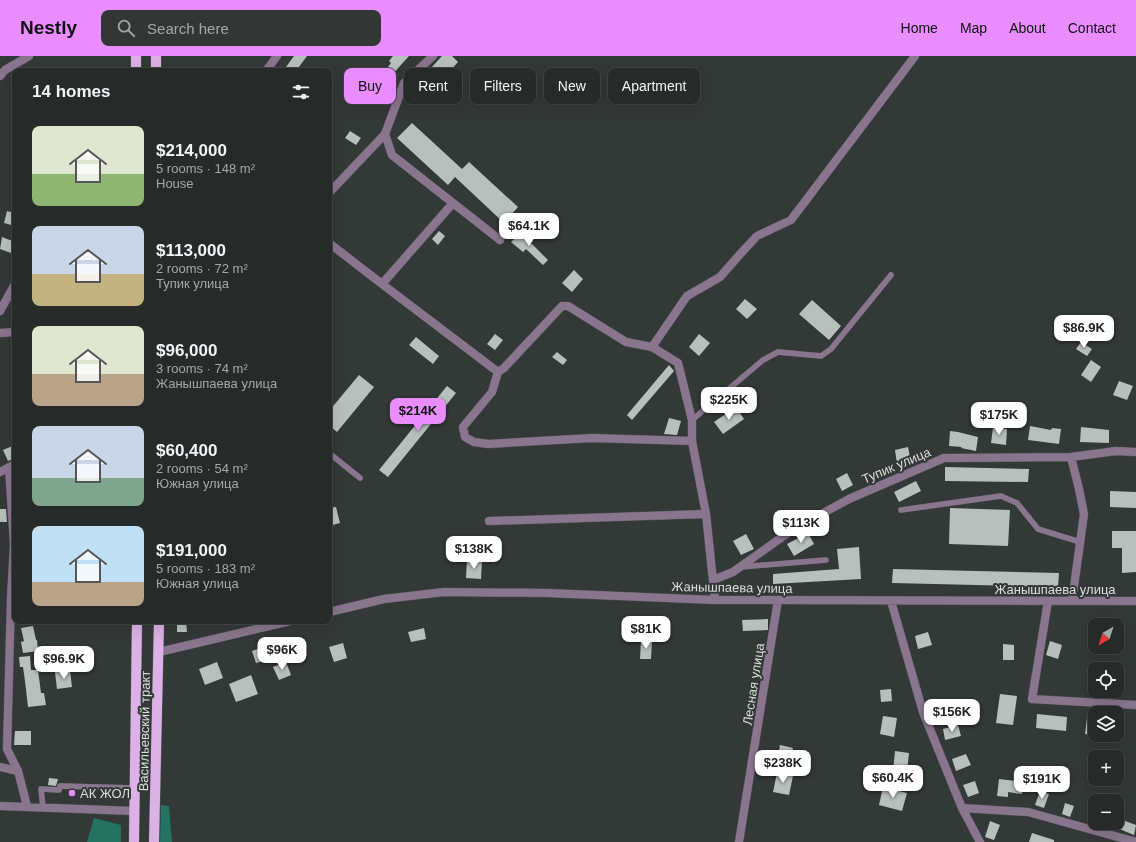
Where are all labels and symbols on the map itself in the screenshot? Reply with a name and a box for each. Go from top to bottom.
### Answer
pin: $64.1K [496,213,562,247]
pin: $86.9K [1051,315,1117,349]
pin: $225K [701,387,757,421]
pin: $214K [390,398,446,432]
pin: $175K [971,402,1027,436]
street label: Тупик улица [860,444,933,487]
pin: $113K [773,510,829,544]
pin: $138K [446,536,502,570]
street label: Жанышпаева улица [671,579,793,596]
street label: Жанышпаева улица [994,582,1116,597]
pin: $81K [622,616,670,650]
north arrow [1088,618,1124,654]
pin: $96K [258,637,306,671]
street label: Лесная улица [740,641,768,726]
pin: $96.9K [31,646,97,680]
street label: Васильевский тракт [136,671,153,791]
pin: $156K [924,699,980,733]
pin: $238K [755,750,811,784]
pin: $60.4K [860,765,926,799]
pin: $191K [1014,766,1070,800]
place label: АК ЖОЛ [80,786,130,801]
marker: АК ЖОЛ [67,788,77,798]

